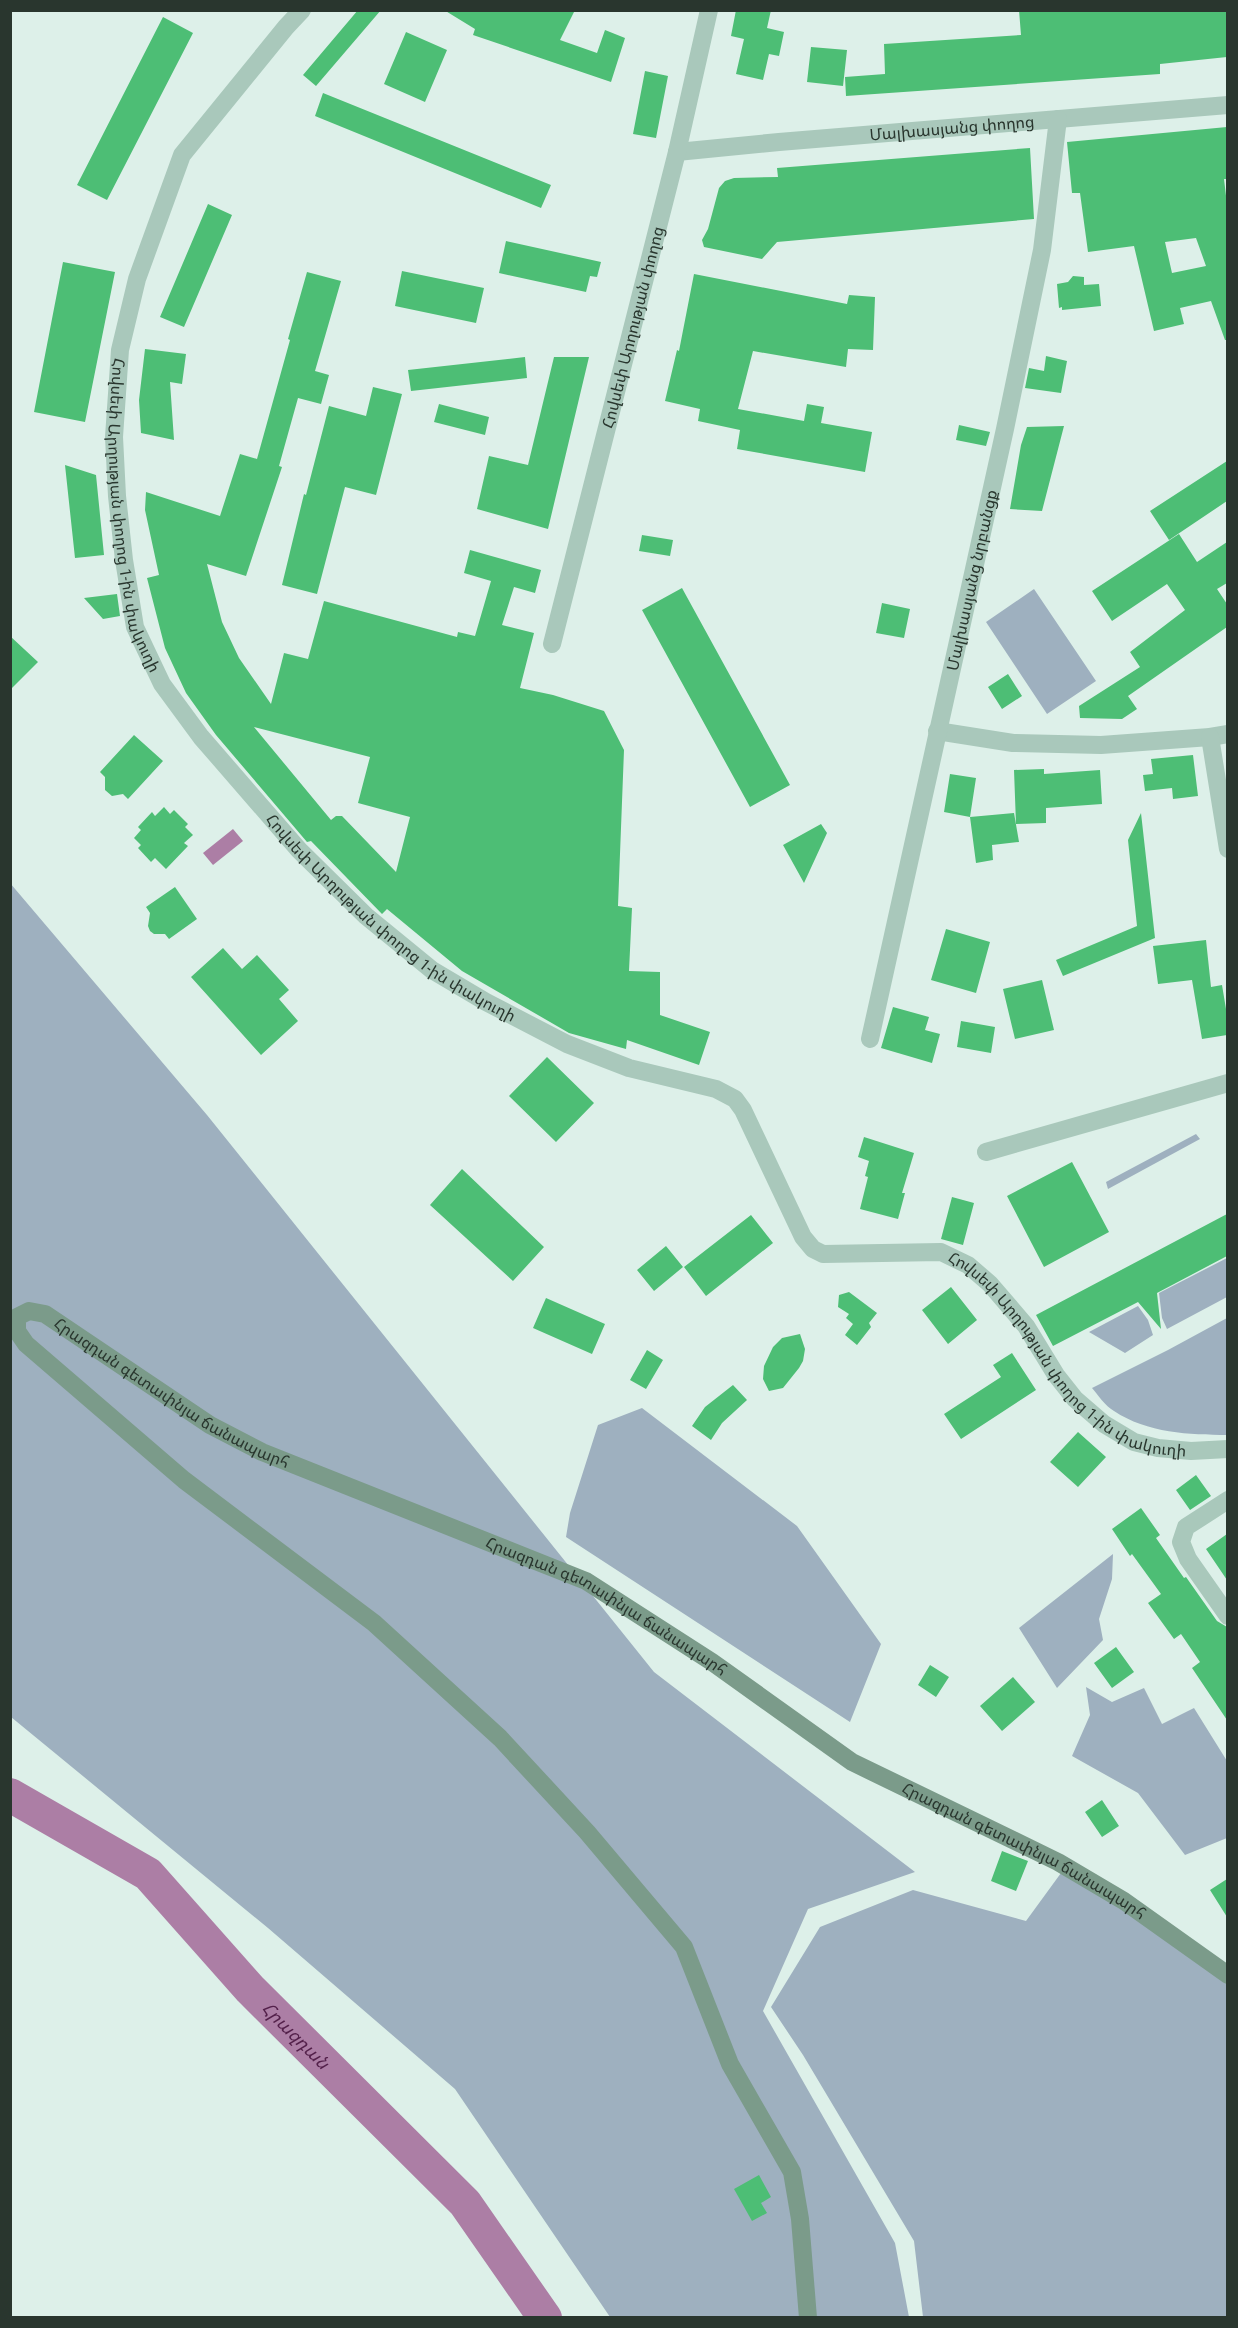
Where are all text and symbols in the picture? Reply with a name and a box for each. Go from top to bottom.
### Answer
street label: Մալխասյանց փողոց [869,111,1035,144]
street label: Հովսեփ Արղության փողոց [598,224,667,430]
street label: Հովսեփ Արղության փողոց 1-ին փակուղի [104,358,165,675]
street label: Մալխասյանց նրբանցք [942,488,1001,672]
street label: Հովսեփ Արղության փողոց 1-ին փակուղի [262,810,519,1025]
street label: Հովսեփ Արղության փողոց 1-ին փակուղի [945,1248,1187,1460]
street label: Հրազդան գետափնյա ճանապարհ [51,1314,292,1472]
street label: Հրազդան գետափնյա ճանապարհ [483,1533,731,1679]
street label: Հրազդան գետափնյա ճանապարհ [899,1778,1150,1923]
water label: Հրազդան [258,1997,335,2074]

